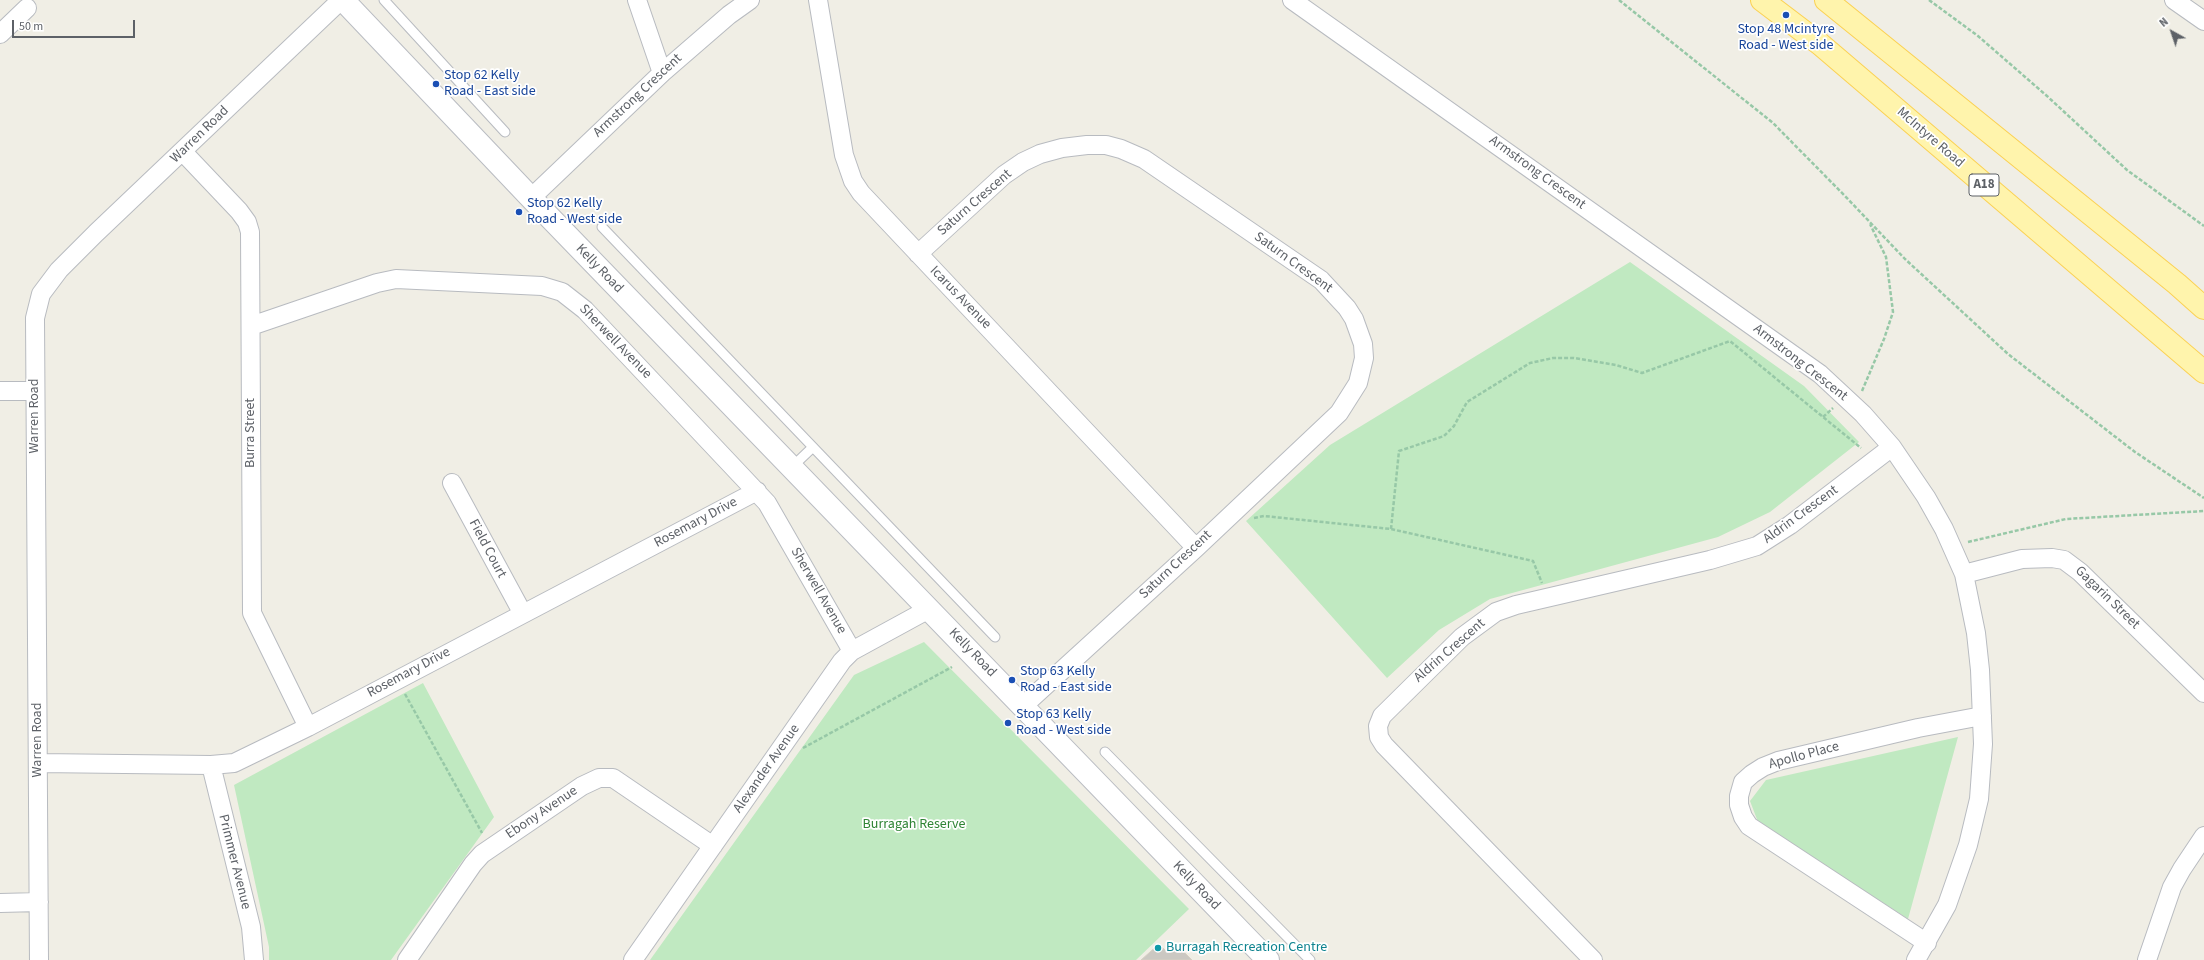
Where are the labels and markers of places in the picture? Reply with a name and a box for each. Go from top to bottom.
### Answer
marker: Stop 48 Mcintyre Road - West side [1781,10,1791,20]
place label: Stop 48 Mcintyre Road - West side [1737,22,1835,54]
place label: Stop 62 Kelly Road - East side [444,68,536,100]
marker: Stop 62 Kelly Road - East side [431,79,441,89]
place label: Stop 62 Kelly Road - West side [527,196,622,228]
marker: Stop 62 Kelly Road - West side [514,207,524,217]
place label: Stop 63 Kelly Road - East side [1020,664,1112,696]
marker: Stop 63 Kelly Road - East side [1007,675,1017,685]
place label: Stop 63 Kelly Road - West side [1016,707,1111,740]
marker: Stop 63 Kelly Road - West side [1003,718,1013,728]
place label: Burragah Recreation Centre [1166,940,1327,956]
marker: Burragah Recreation Centre [1153,943,1163,953]

